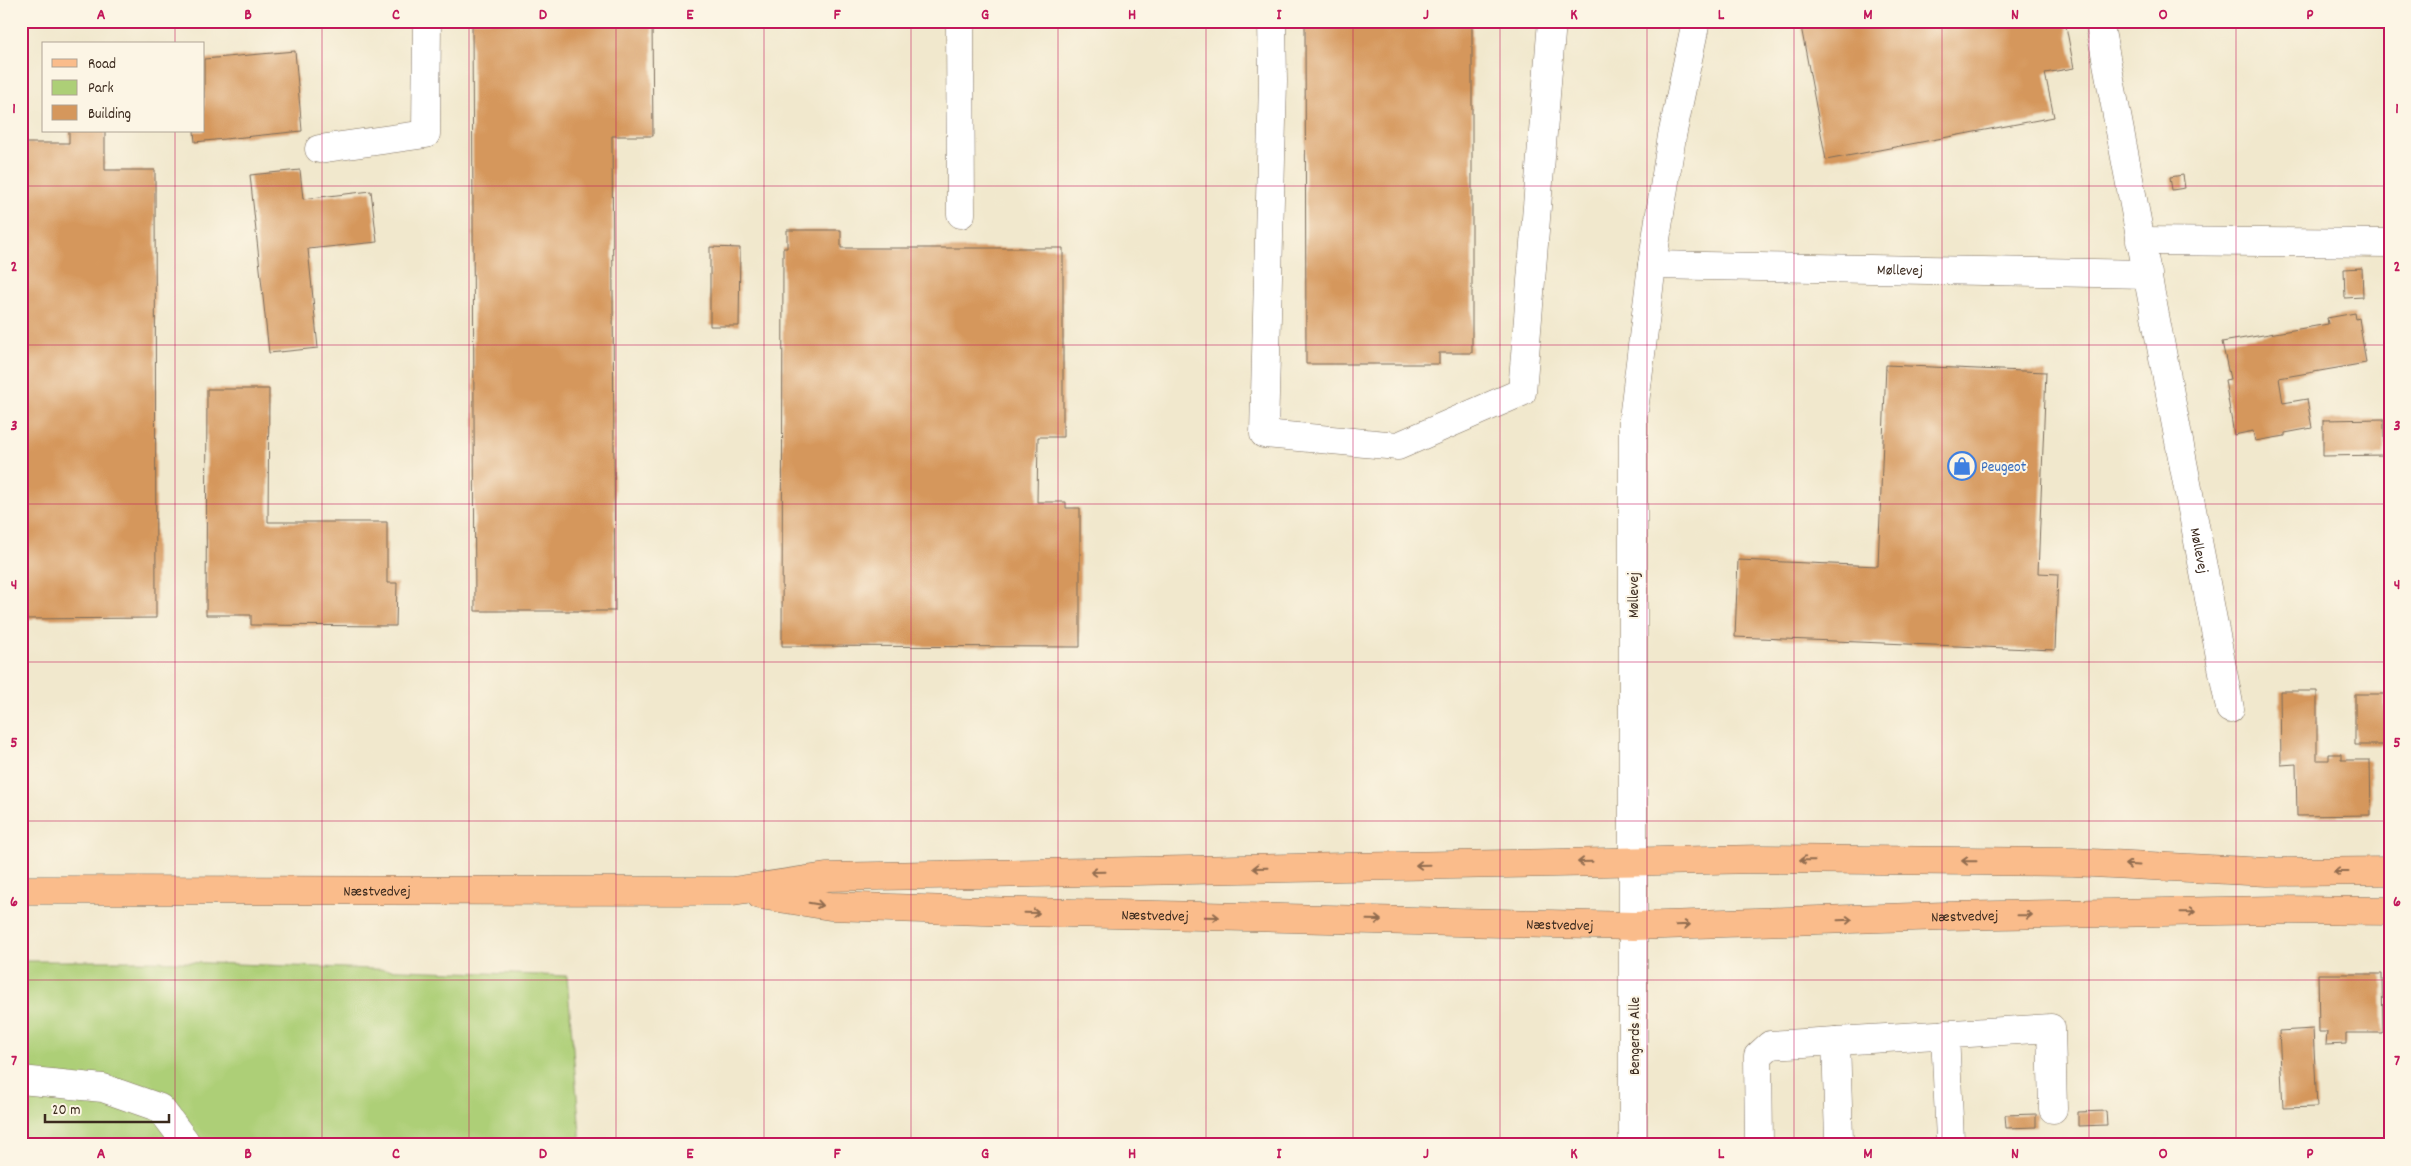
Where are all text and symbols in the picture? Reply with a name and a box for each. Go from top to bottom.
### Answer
text: A [97,4,106,27]
text: B [244,4,252,27]
text: C [392,4,400,27]
text: D [539,4,548,27]
text: E [686,4,694,27]
text: F [833,4,841,27]
text: G [981,4,989,27]
text: H [1128,4,1136,27]
text: I [1277,4,1283,27]
text: J [1423,4,1429,27]
text: K [1570,4,1578,27]
text: L [1718,4,1725,27]
text: M [1863,4,1873,27]
text: N [2011,4,2019,27]
text: O [2158,4,2168,27]
text: P [2306,4,2314,27]
legend [42,42,205,132]
text: Road [88,54,116,76]
text: Park [88,78,114,100]
text: 1 [12,98,16,121]
text: 1 [2395,98,2399,121]
text: Building [88,104,131,126]
text: 2 [11,256,18,279]
text: 2 [2394,256,2401,279]
street label: Møllevej [1877,260,1923,283]
text: 3 [10,415,18,438]
text: 3 [2393,415,2401,438]
shop icon: Peugeot [1947,451,1977,481]
place label: Peugeot [1981,457,2027,479]
street label: Møllevej [2183,526,2213,576]
street label: Møllevej [1624,572,1646,618]
text: 4 [11,574,17,597]
text: 4 [2394,574,2400,597]
text: 5 [10,732,18,755]
text: 5 [2393,732,2401,755]
one-way arrow [1799,855,1815,865]
one-way arrow [1961,856,1978,866]
one-way arrow [1577,857,1594,867]
one-way arrow [1415,860,1431,870]
one-way arrow [2124,860,2140,870]
one-way arrow [1252,864,1268,873]
one-way arrow [1090,867,1106,877]
one-way arrow [2333,867,2349,876]
street label: Næstvedvej [343,881,411,904]
text: 6 [10,891,18,914]
text: 6 [2393,891,2401,914]
one-way arrow [807,899,823,909]
street label: Næstvedvej [1121,905,1189,929]
street label: Næstvedvej [1931,906,1999,929]
one-way arrow [2180,907,2196,917]
one-way arrow [1024,908,1040,917]
one-way arrow [2017,910,2033,920]
one-way arrow [1204,912,1220,922]
street label: Næstvedvej [1526,915,1594,938]
one-way arrow [1837,915,1853,924]
one-way arrow [1366,916,1382,925]
one-way arrow [1675,920,1691,929]
street label: Bengerds Alle [1625,997,1647,1075]
text: 7 [11,1050,17,1073]
text: 7 [2394,1050,2400,1073]
scale bar [45,1091,169,1123]
text: 20 m [52,1100,80,1122]
text: A [97,1143,106,1166]
text: B [244,1143,252,1166]
text: C [392,1143,400,1166]
text: D [539,1143,548,1166]
text: E [686,1143,694,1166]
text: F [833,1143,841,1166]
text: G [981,1143,989,1166]
text: H [1128,1143,1136,1166]
text: I [1277,1143,1283,1166]
text: J [1423,1143,1429,1166]
text: K [1570,1143,1578,1166]
text: L [1718,1143,1725,1166]
text: M [1863,1143,1873,1166]
text: N [2011,1143,2019,1166]
text: O [2158,1143,2168,1166]
text: P [2306,1143,2314,1166]

